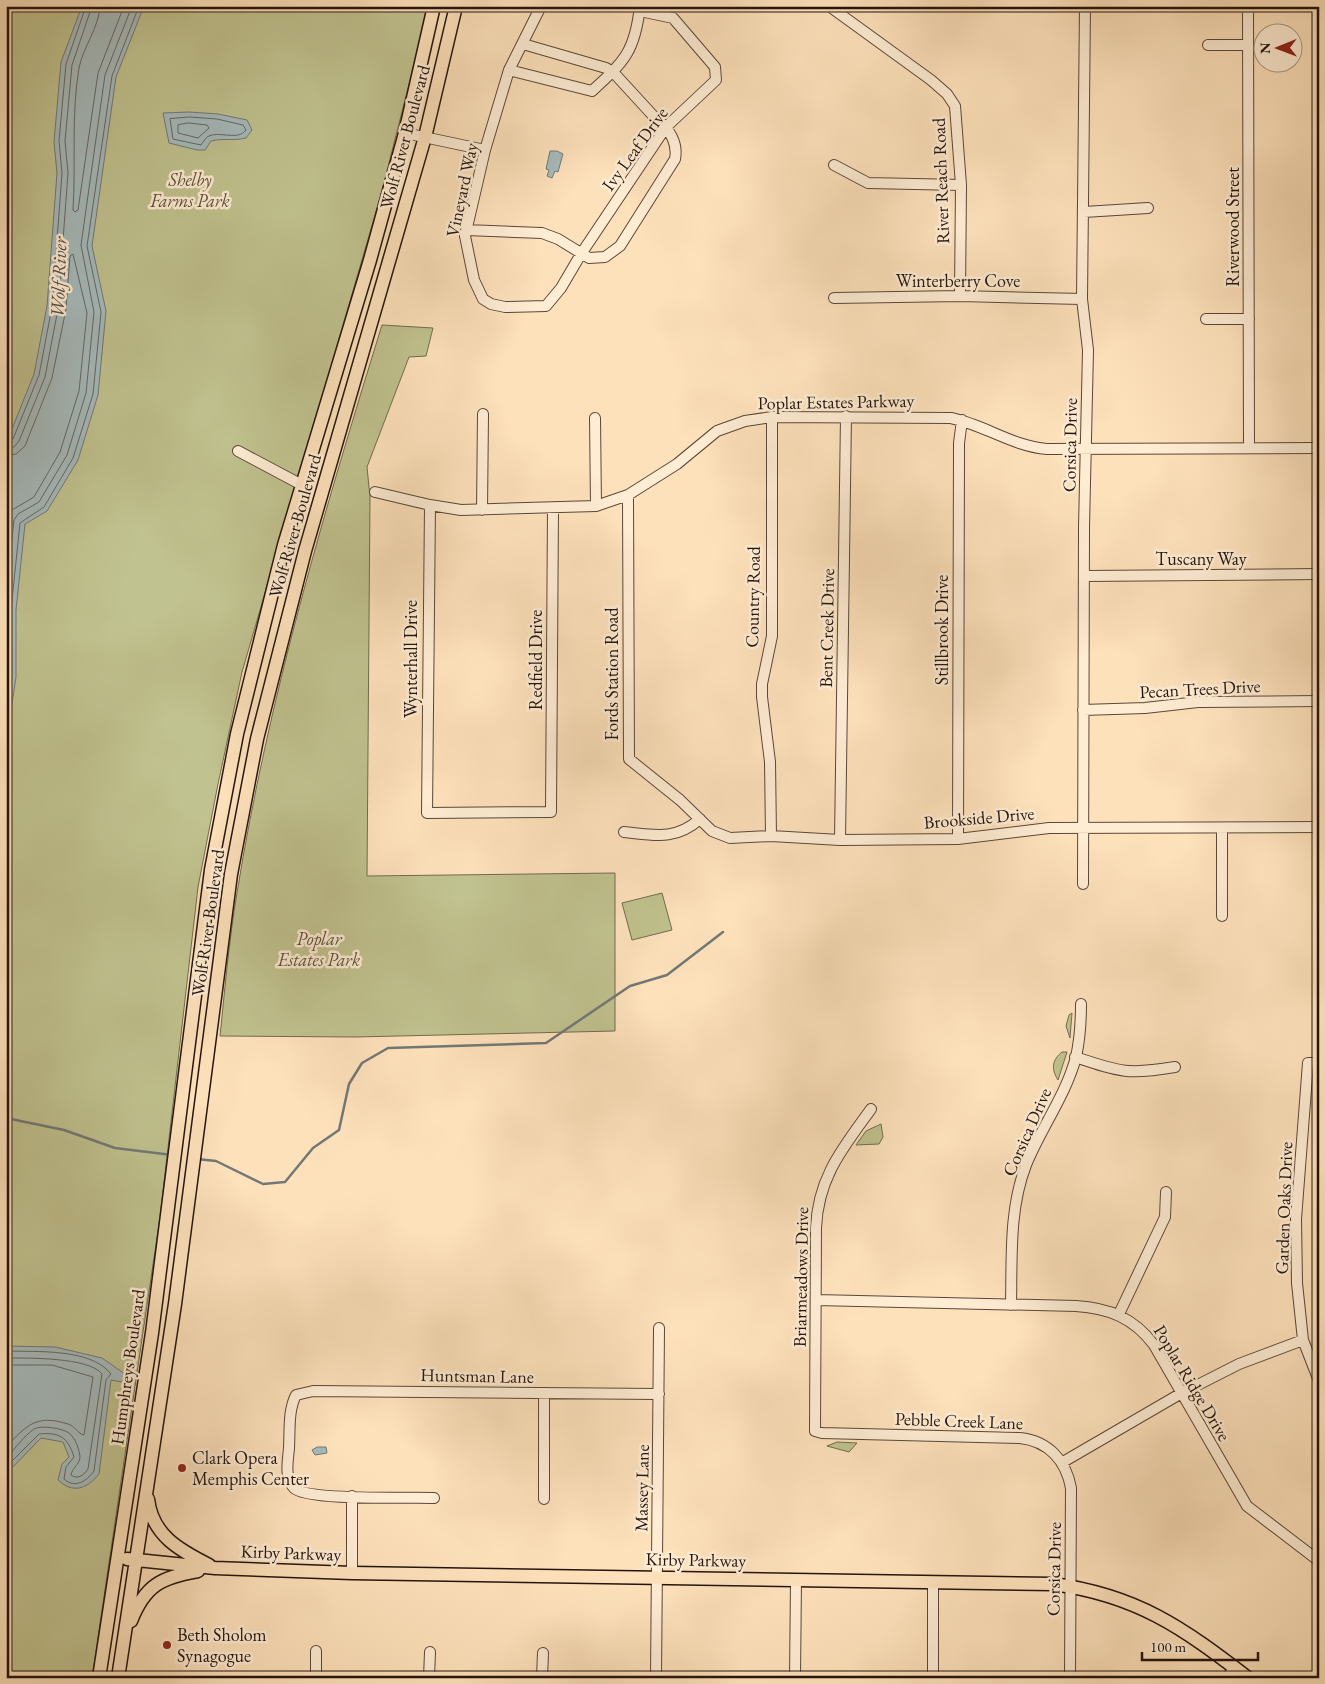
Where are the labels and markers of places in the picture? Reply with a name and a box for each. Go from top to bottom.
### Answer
place label: Clark Opera Memphis Center [192,1446,309,1490]
marker: Clark Opera Memphis Center [176,1462,188,1474]
place label: Beth Sholom Synagogue [177,1623,267,1667]
marker: Beth Sholom Synagogue [161,1639,173,1651]

